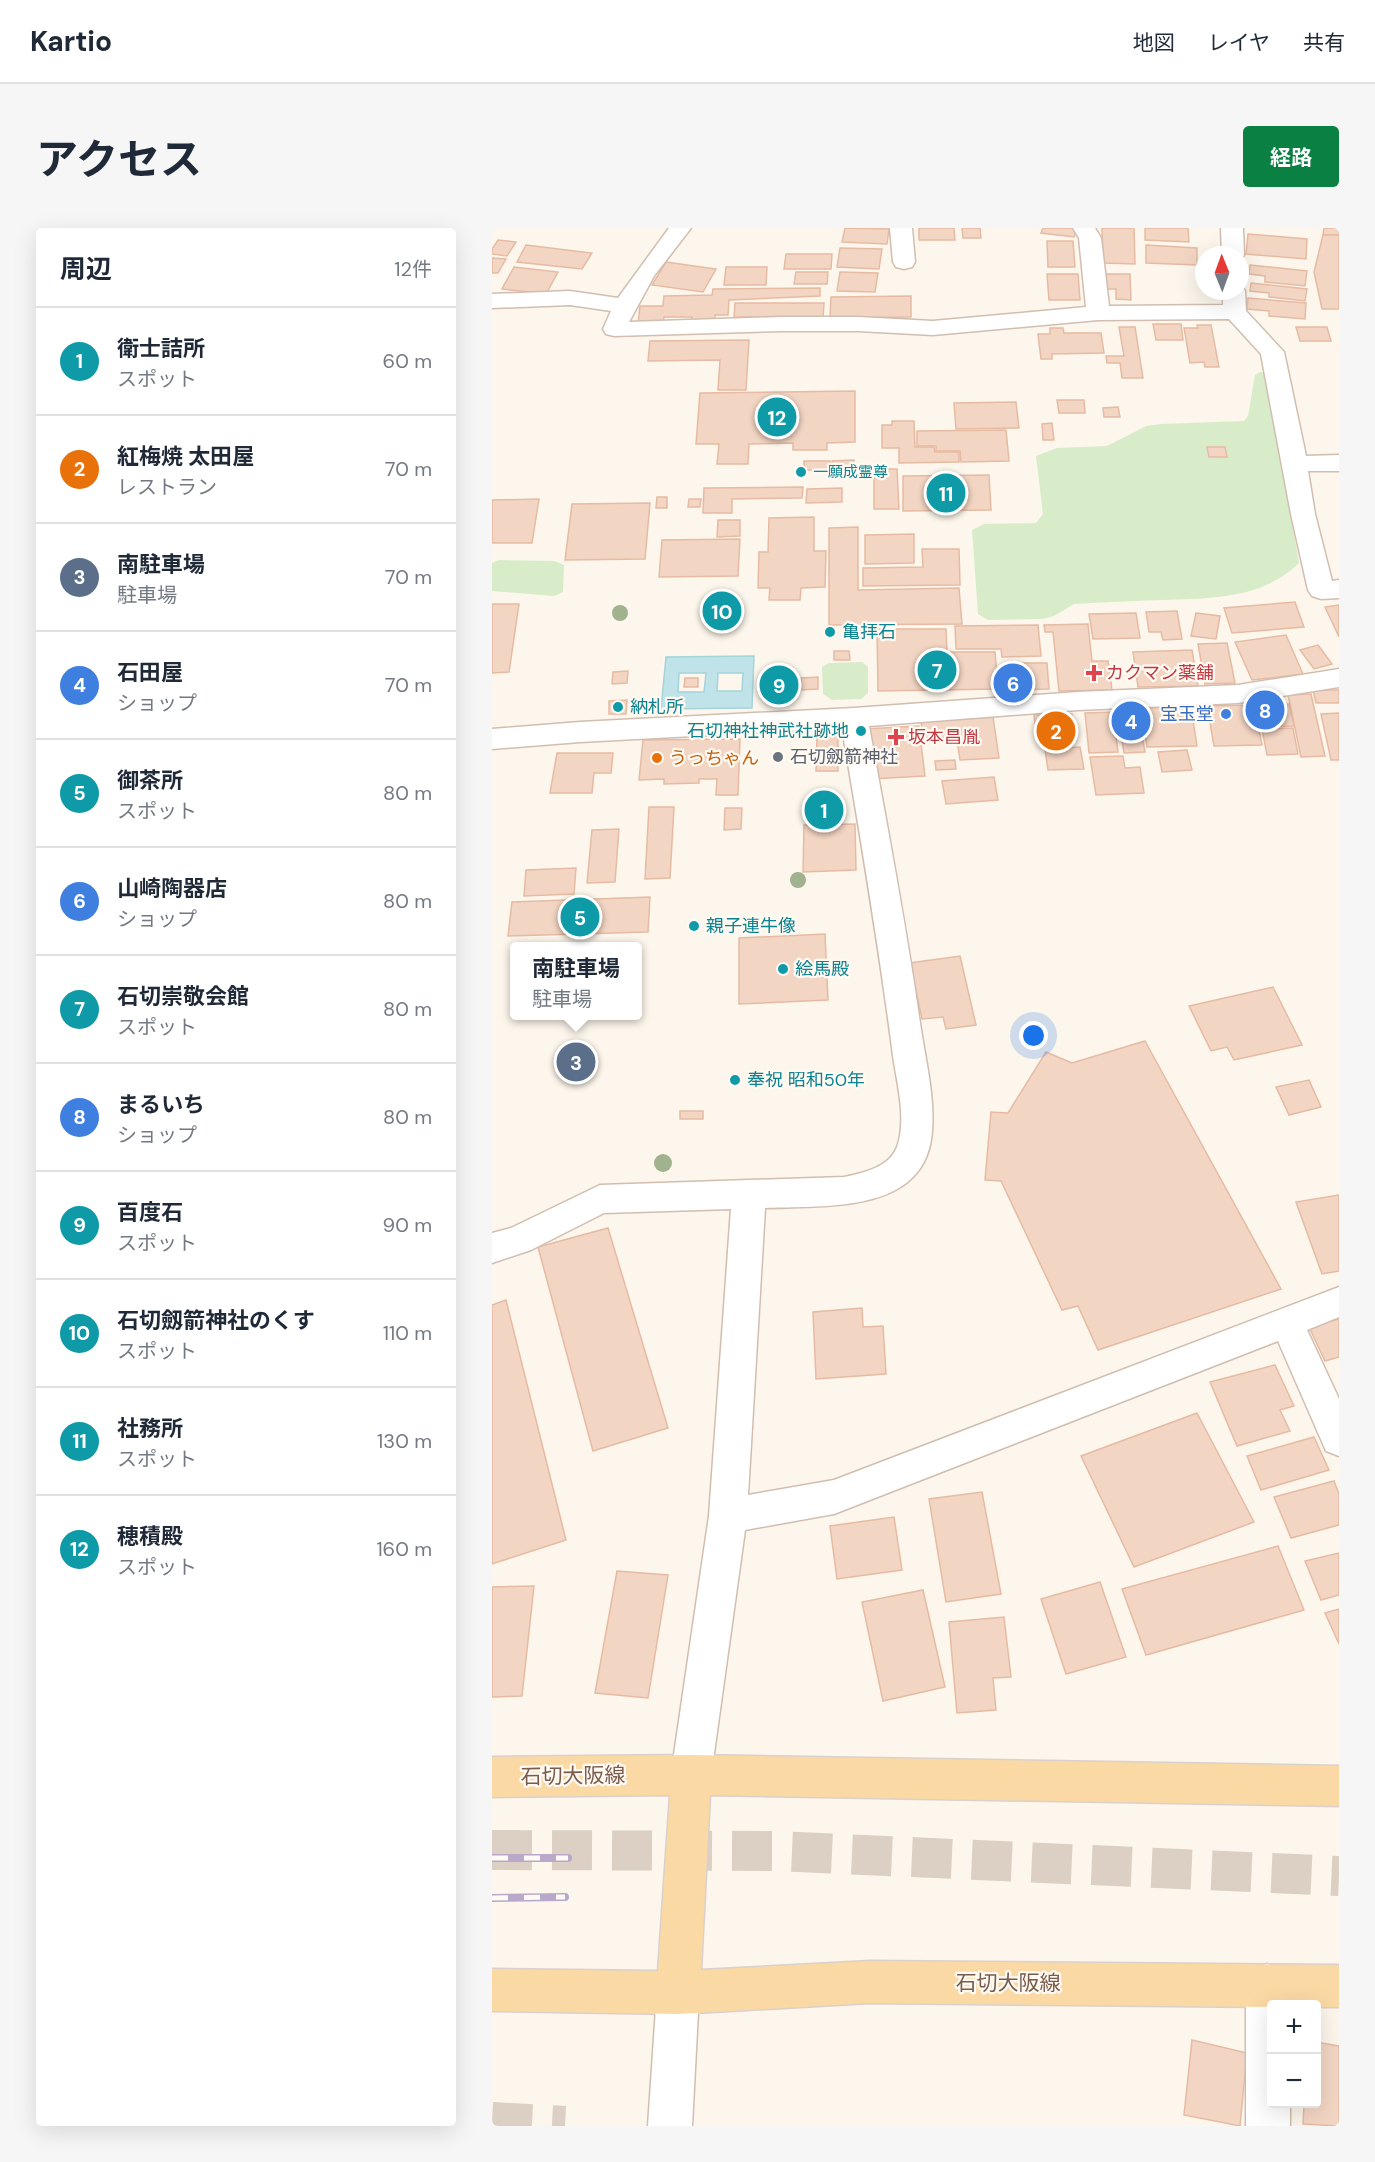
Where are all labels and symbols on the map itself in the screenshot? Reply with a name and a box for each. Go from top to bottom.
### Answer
north arrow [1195,246,1249,300]
pin: 12 [758,394,796,440]
place label: 一願成霊尊 [813,462,888,482]
marker: 一願成霊尊 [794,465,808,479]
pin: 11 [926,470,966,516]
pin: 10 [702,588,742,634]
place label: 亀拝石 [842,620,896,644]
marker: 亀拝石 [823,625,837,639]
pin: 7 [918,648,956,692]
pin: 6 [994,660,1032,706]
place label: カクマン薬舗 [1106,661,1214,685]
pin: 9 [760,662,798,708]
marker: カクマン薬舗 [1087,666,1101,680]
pin: 8 [1246,688,1284,732]
place label: 納札所 [630,695,684,719]
pin: 4 [1112,698,1150,744]
marker: 納札所 [611,700,625,714]
place label: 宝玉堂 [1160,702,1214,726]
marker: 宝玉堂 [1219,707,1233,721]
pin: 2 [1036,708,1076,754]
place label: 石切神社神武社跡地 [687,719,849,743]
marker: 石切神社神武社跡地 [854,724,868,738]
place label: 坂本昌胤 [908,725,980,749]
marker: 坂本昌胤 [889,730,903,744]
place label: 石切劔箭神社 [790,745,898,769]
place label: うっちゃん [669,746,759,770]
marker: 石切劔箭神社 [771,750,785,764]
marker: うっちゃん [650,751,664,765]
pin: 1 [804,788,844,832]
pin: 5 [560,894,599,940]
place label: 親子連牛像 [706,914,796,938]
marker: 親子連牛像 [687,919,701,933]
place label: 絵馬殿 [795,957,849,981]
marker: 絵馬殿 [776,962,790,976]
your location [1019,1021,1048,1050]
pin: 3 [556,1040,596,1084]
place label: 奉祝 昭和50年 [747,1068,865,1092]
marker: 奉祝 昭和50年 [728,1073,742,1087]
street label: 石切大阪線 [520,1761,626,1791]
street label: 石切大阪線 [956,1969,1061,1997]

